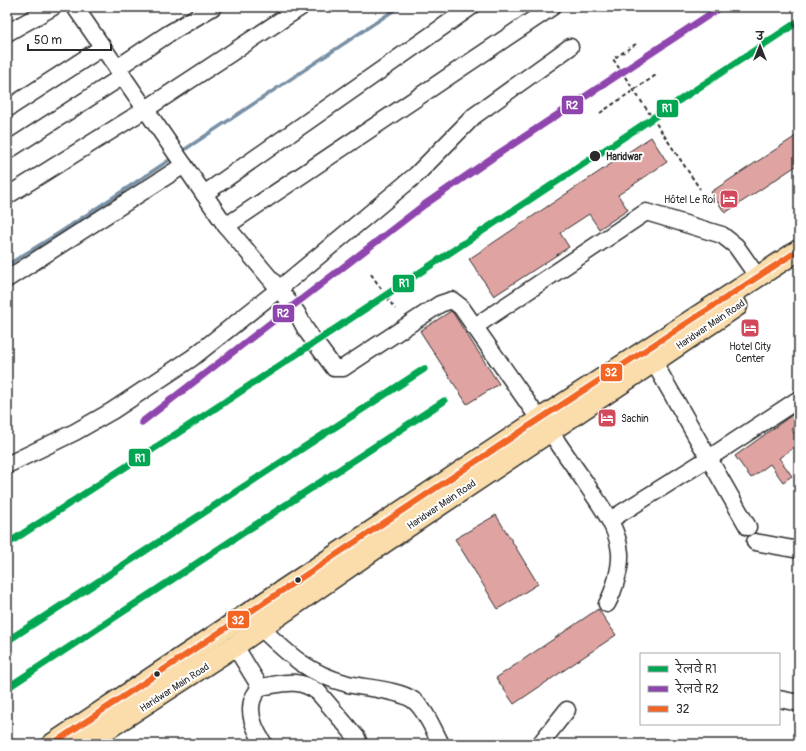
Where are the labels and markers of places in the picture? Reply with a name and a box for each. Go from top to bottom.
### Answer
marker: Haridwar [588,149,602,163]
place label: Haridwar [606,151,643,163]
hotel icon: Hôtel Le Roi [718,188,740,210]
place label: Hôtel Le Roi [664,194,715,206]
hotel icon: Hotel City Center [739,317,761,339]
place label: Hotel City Center [729,341,771,365]
hotel icon: Sachin [596,407,618,429]
place label: Sachin [621,413,649,425]
unlabelled marker [293,575,303,585]
unlabelled marker [152,669,162,679]

